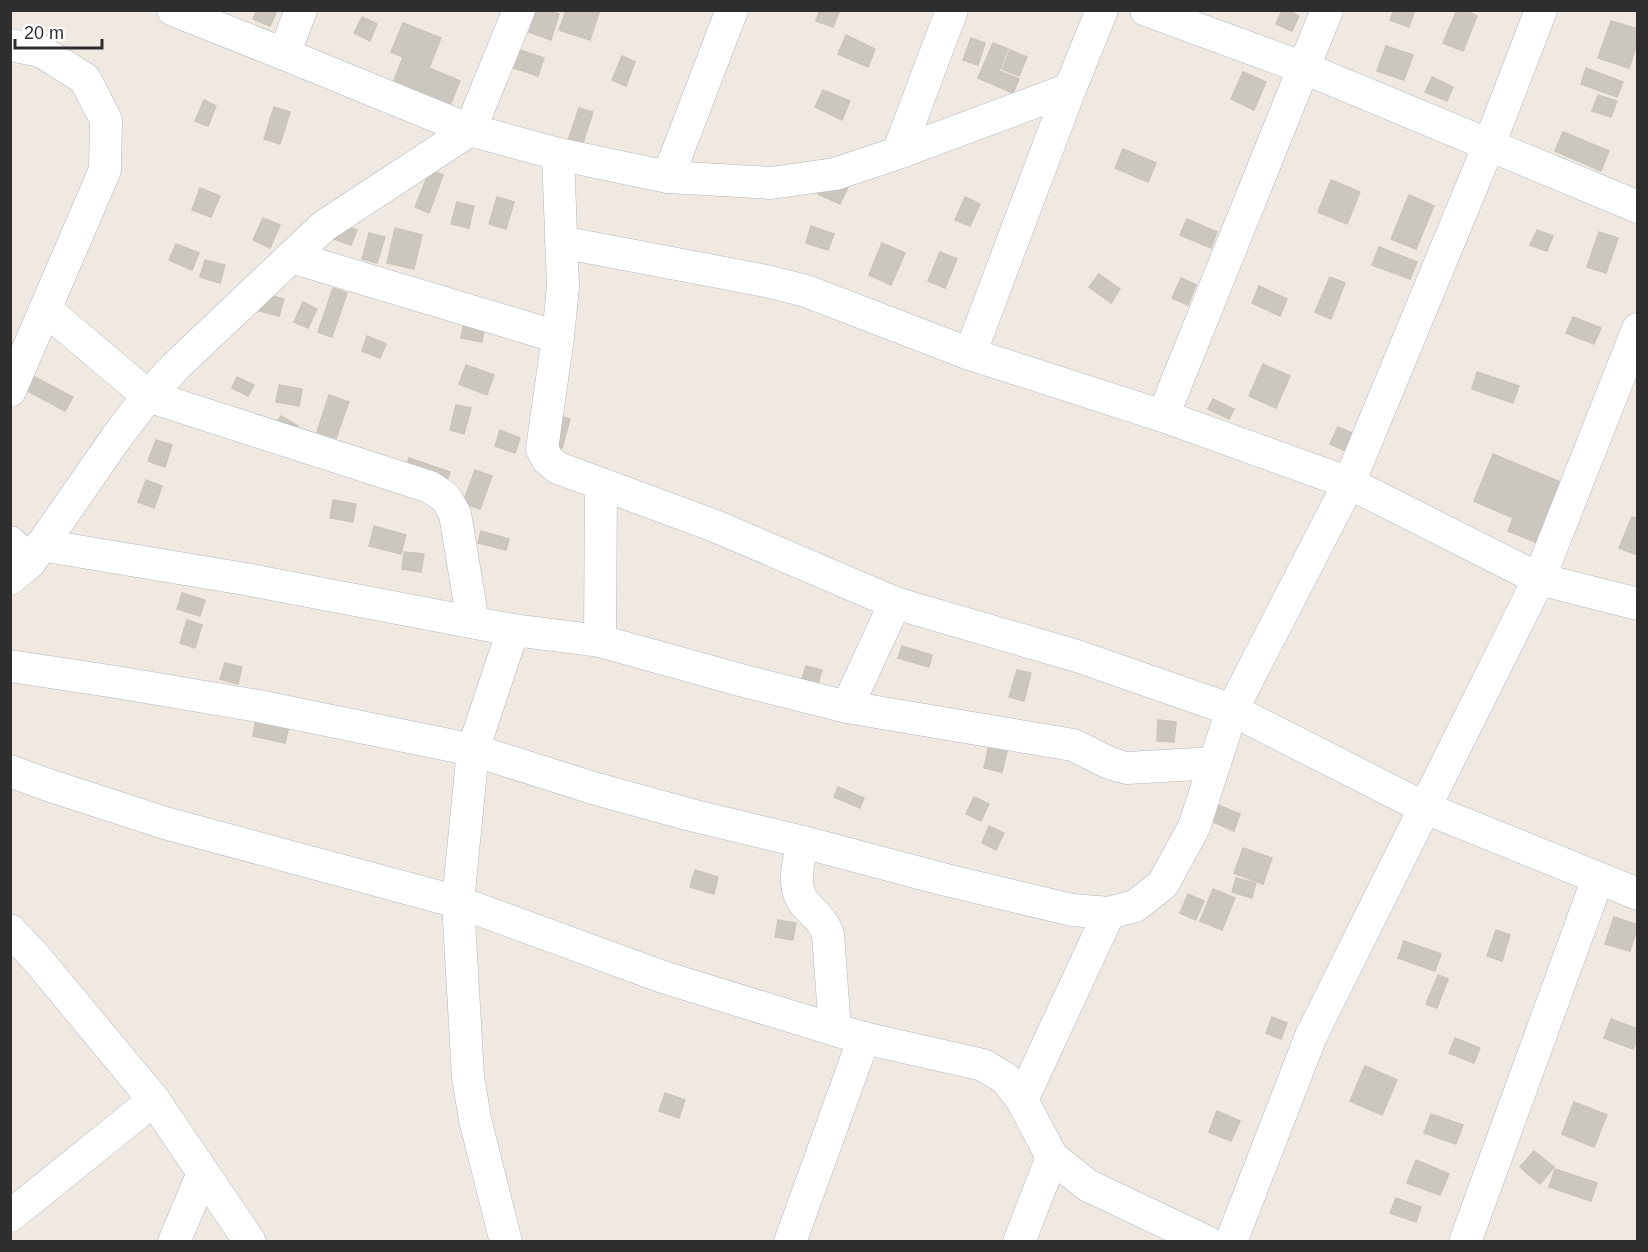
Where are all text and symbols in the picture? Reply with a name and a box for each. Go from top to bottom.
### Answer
scale bar [15,12,102,50]
text: 20 m [24,23,64,43]

